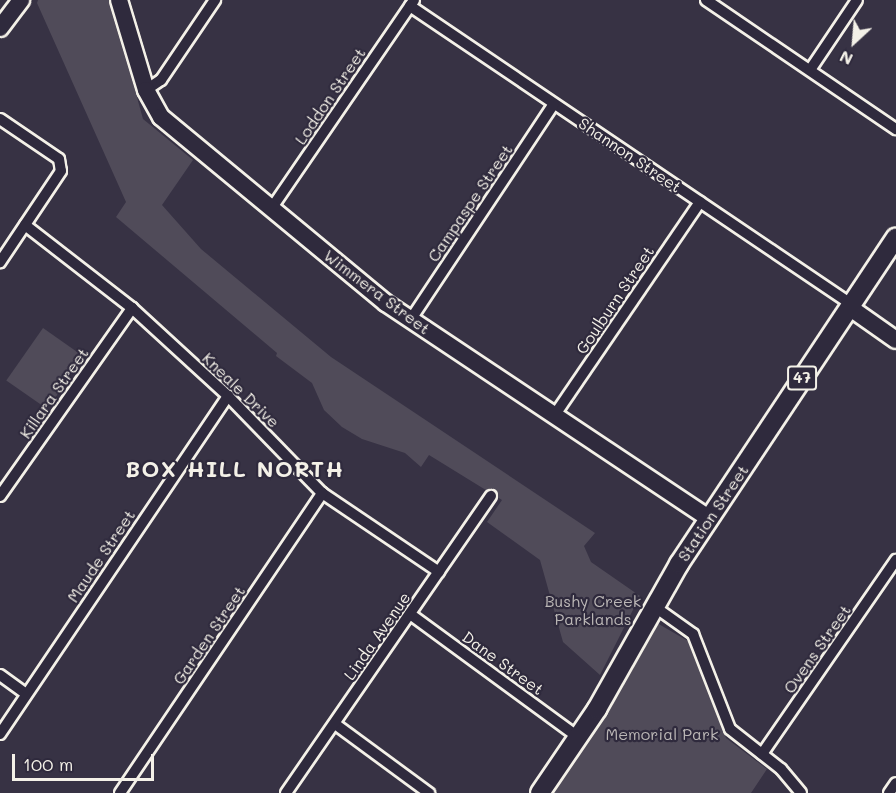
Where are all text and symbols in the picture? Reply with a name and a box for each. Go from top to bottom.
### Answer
north arrow [824,12,884,72]
street label: Loddon Street [291,44,369,148]
text: N [836,47,856,71]
street label: Shannon Street [575,113,685,197]
street label: Campaspe Street [424,141,516,265]
street label: Goulburn Street [572,242,658,358]
street label: Wimmera Street [320,246,434,338]
street label: Killara Street [16,344,92,442]
street label: Kneale Drive [198,348,284,432]
road number: 47 [787,366,817,390]
district label: BOX HILL NORTH [125,456,345,482]
street label: Station Street [674,461,752,565]
street label: Maude Street [63,506,139,606]
street label: Garden Street [169,582,249,688]
street label: Linda Avenue [340,588,414,684]
park label: Bushy Creek Parklands [545,591,641,629]
street label: Ovens Street [779,601,855,697]
street label: Dane Street [459,627,547,699]
park label: Memorial Park [605,724,719,744]
scale bar [15,742,158,780]
text: 100 m [23,752,73,776]

